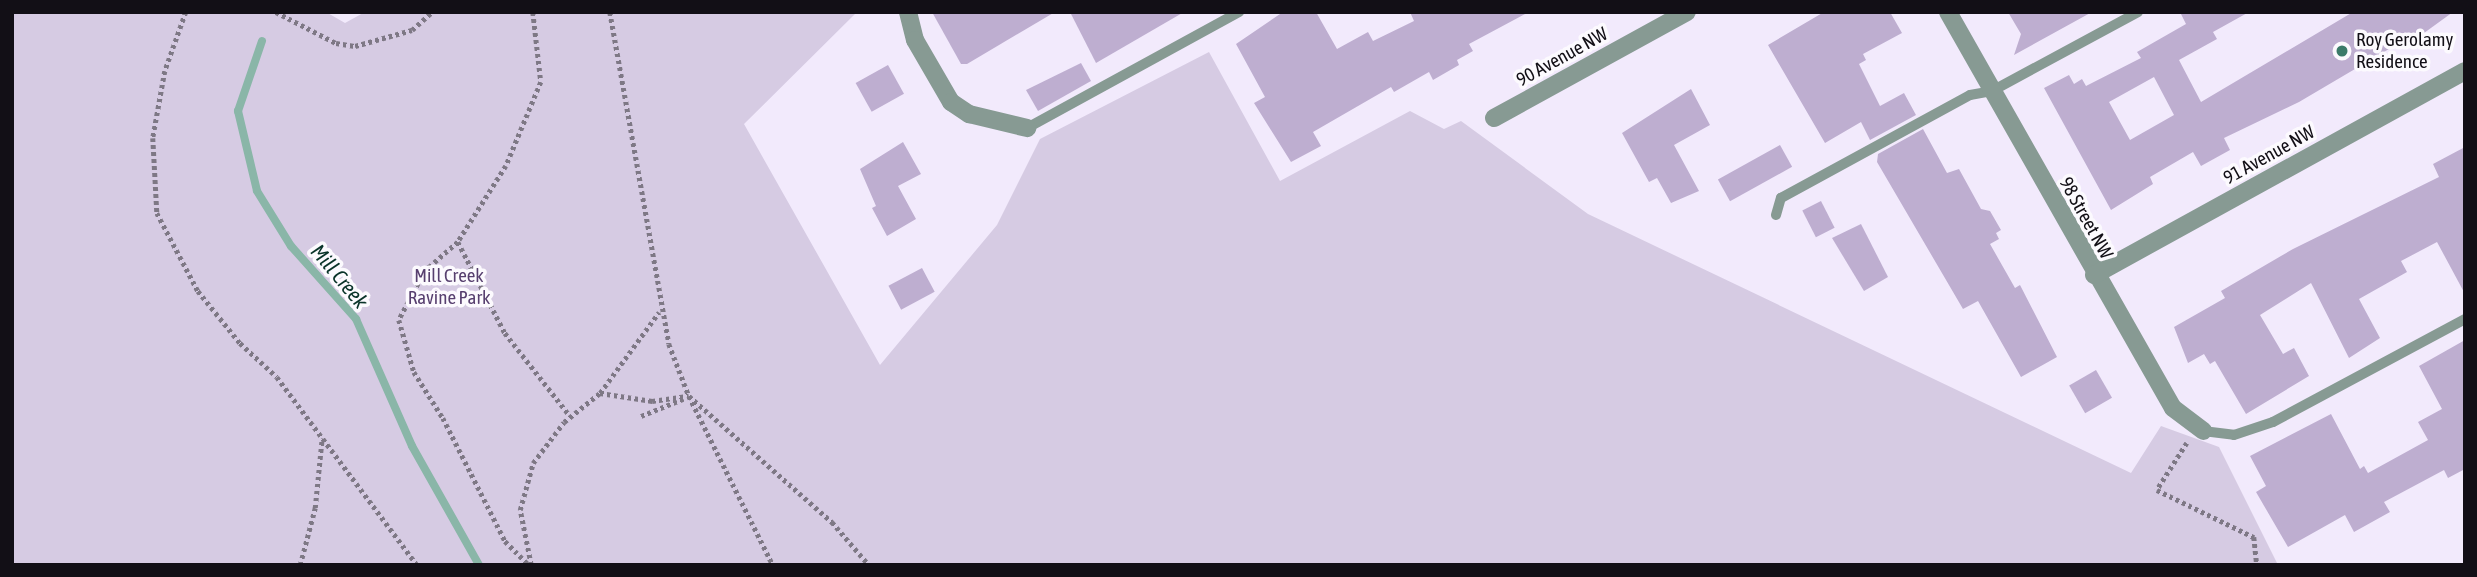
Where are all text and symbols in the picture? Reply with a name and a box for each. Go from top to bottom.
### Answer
street label: 90 Avenue NW [1512,23,1612,91]
place label: Roy Gerolamy Residence [2356,29,2453,73]
marker: Roy Gerolamy Residence [2334,43,2350,59]
street label: 91 Avenue NW [2219,121,2319,189]
street label: 98 Street NW [2054,173,2118,263]
water label: Mill Creek [306,239,374,313]
park label: Mill Creek Ravine Park [408,265,490,309]

